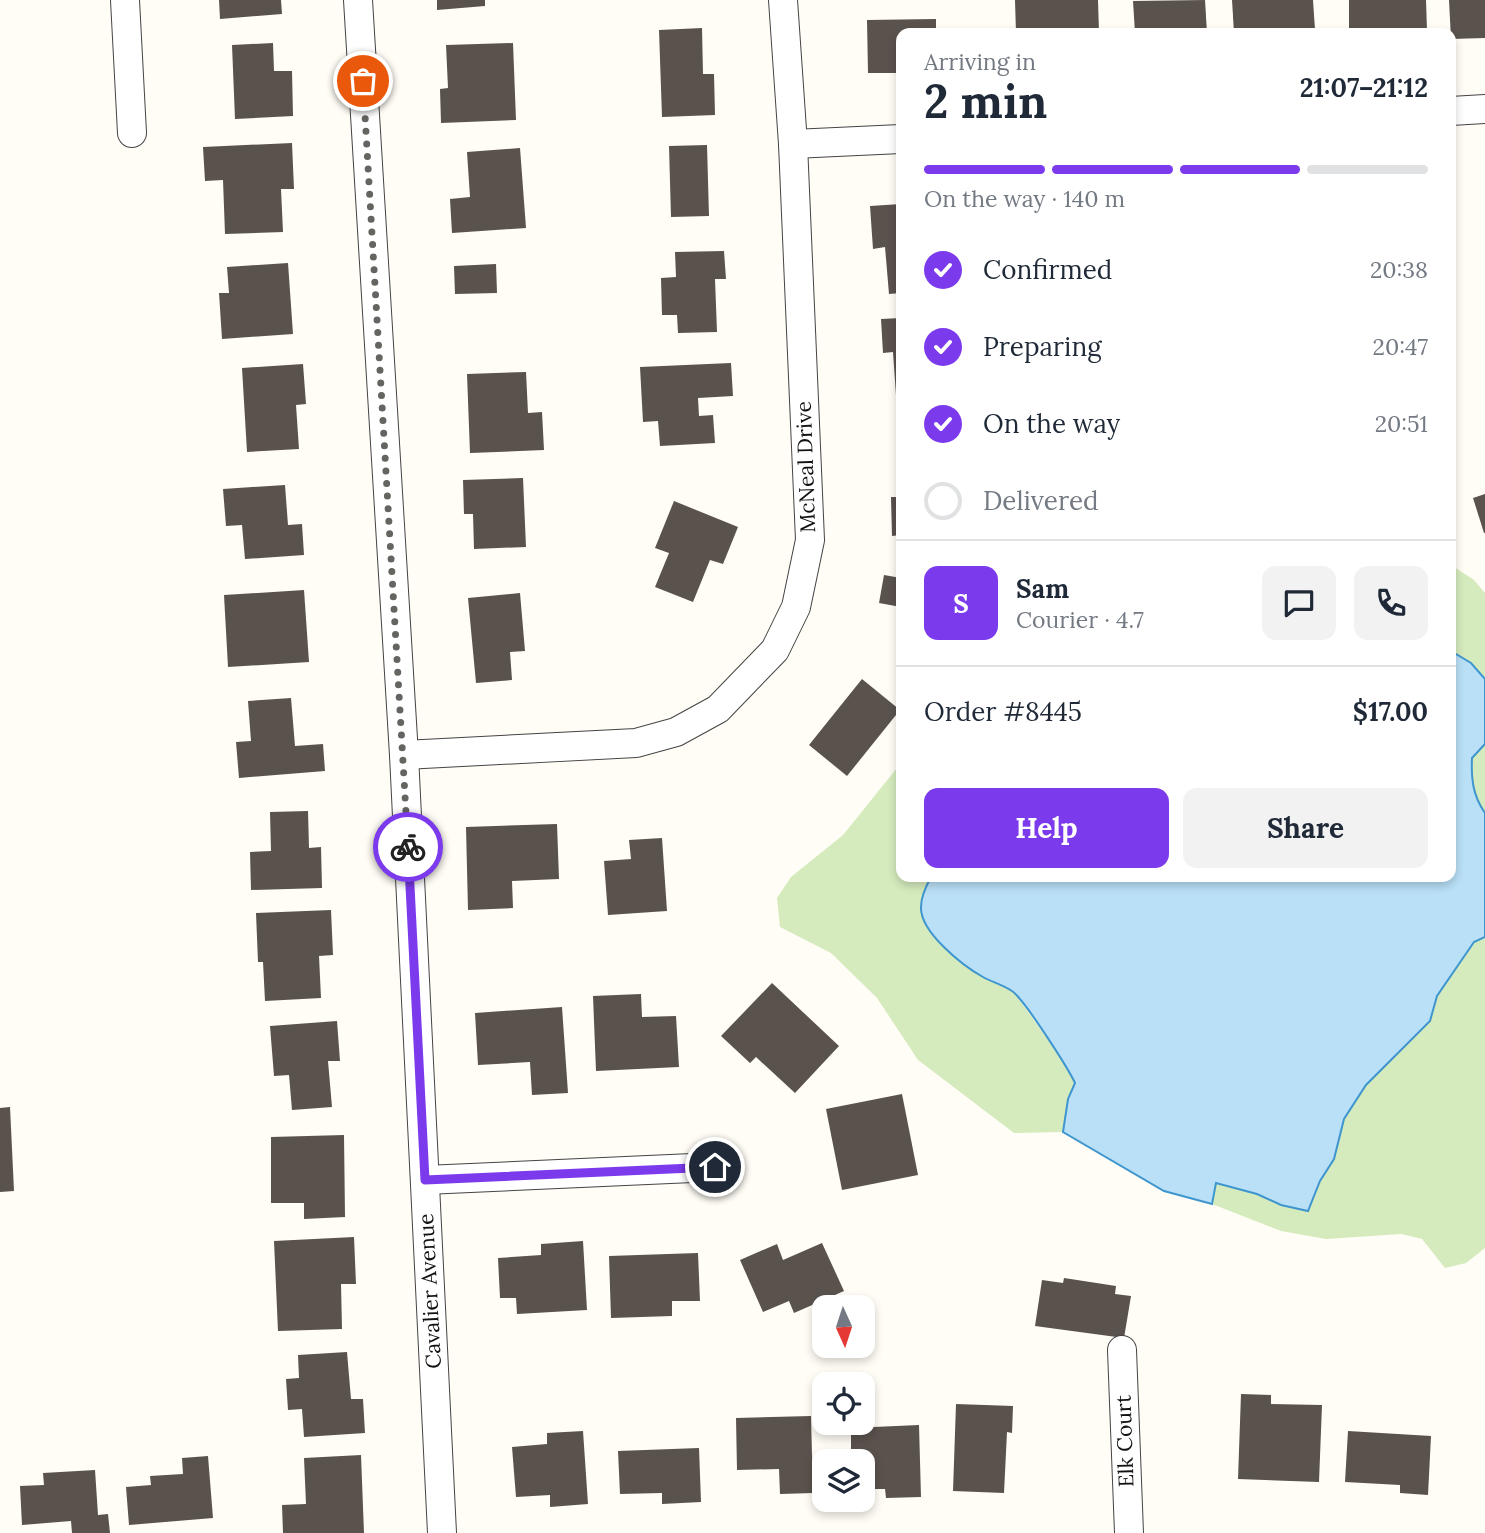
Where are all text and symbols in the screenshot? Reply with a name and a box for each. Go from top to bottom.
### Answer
text: Arriving in [924,47,1036,76]
pin [333,51,393,111]
icon: bag [344,62,382,100]
text: 21:07–21:12 [1300,71,1428,104]
text: 2 min [924,72,1047,131]
text: On the way · 140 m [924,184,1125,213]
icon: check [924,251,962,289]
text: Confirmed [983,253,1112,286]
text: 20:38 [1370,255,1428,284]
icon: check [924,328,962,366]
text: Preparing [983,330,1102,363]
text: 20:47 [1373,332,1428,361]
street label: McNeal Drive [790,401,821,533]
icon: check [924,405,962,443]
text: On the way [983,407,1120,440]
text: 20:51 [1375,409,1428,438]
text: Delivered [983,484,1099,517]
button: chat [1262,566,1336,640]
button: phone [1354,566,1428,640]
text: Sam [1016,572,1069,605]
text: S [953,587,969,620]
text: Courier · 4.7 [1016,605,1144,634]
text: Order #8445 [924,695,1082,728]
text: $17.00 [1353,695,1428,728]
button: Help [924,788,1169,868]
button: Share [1183,788,1428,868]
courier [373,812,443,882]
icon: bike [389,828,427,866]
pin [685,1137,745,1197]
icon: home [696,1148,734,1186]
street label: Cavalier Avenue [412,1213,447,1369]
north arrow [812,1295,875,1358]
map controls [812,1295,875,1512]
button: locate [812,1372,875,1435]
street label: Elk Court [1109,1393,1140,1488]
button: layers [812,1449,875,1512]

